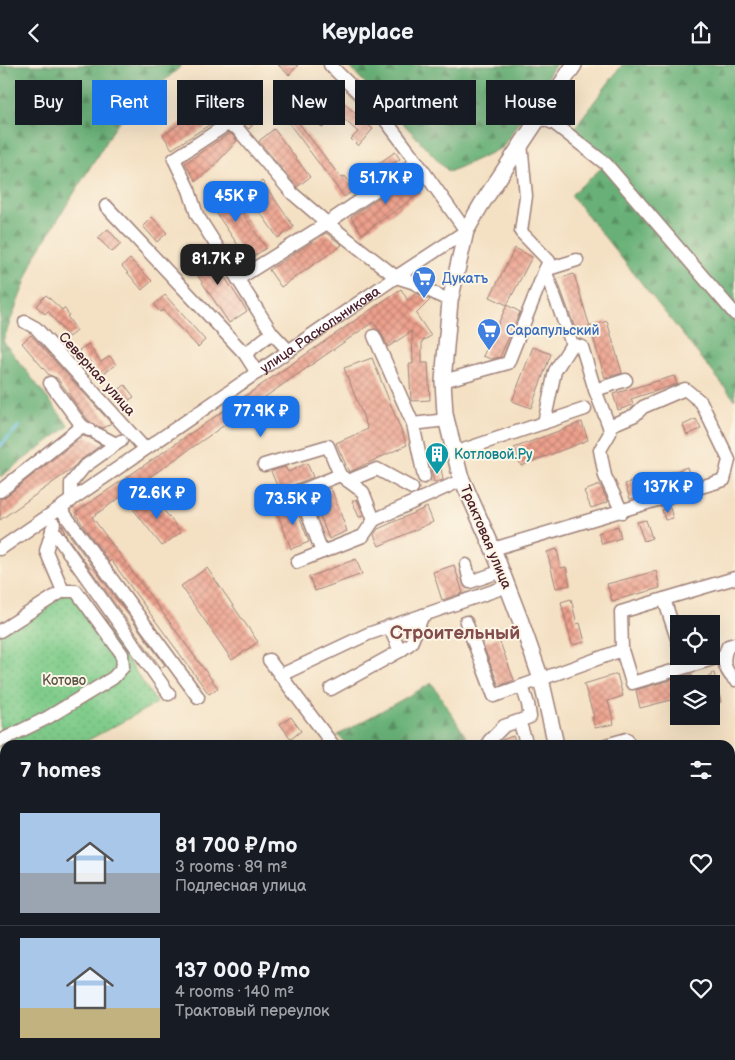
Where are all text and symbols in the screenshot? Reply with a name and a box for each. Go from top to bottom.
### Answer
icon: back [20,19,48,47]
text: Keyplace [321,19,414,46]
icon: share [687,19,715,47]
chip: Buy [15,80,82,125]
chip: Rent [92,80,167,125]
chip: Filters [177,80,263,125]
chip: New [273,80,345,125]
chip: Apartment [355,80,476,125]
chip: House [486,80,575,125]
pin: 51.7K ₽ [340,163,432,205]
text: 51.7K ₽ [360,169,412,188]
pin: 45K ₽ [201,181,271,223]
text: 45K ₽ [214,187,258,206]
pin: 81.7K ₽ [172,243,264,286]
text: 81.7K ₽ [191,250,245,269]
supermarket icon: Дукатъ [411,265,437,299]
place label: Дукатъ [442,270,488,287]
street label: улица Раскольникова [257,282,384,376]
supermarket icon: Сарапульский [476,317,502,351]
place label: Сарапульский [506,322,600,339]
street label: Северная улица [55,329,140,420]
pin: 77.9K ₽ [215,395,307,438]
text: 77.9K ₽ [233,402,289,421]
building icon: Котловой.Ру [424,441,450,475]
place label: Котловой.Ру [454,446,533,463]
pin: 137K ₽ [627,471,709,514]
pin: 72.6K ₽ [111,477,203,520]
text: 137K ₽ [643,478,693,497]
pin: 73.5K ₽ [247,483,339,526]
street label: Трактовая улица [456,483,516,592]
text: 72.6K ₽ [129,484,185,503]
text: 73.5K ₽ [265,490,321,509]
map controls [670,615,720,725]
button: locate [670,615,720,665]
district label: Строительный [390,622,520,645]
park label: Котово [42,672,86,689]
button: layers [670,675,720,725]
icon: filters [687,756,715,784]
text: 7 homes [20,758,101,783]
icon: home [60,833,120,893]
text: 81 700 ₽/mo [175,833,298,858]
icon: heart [687,849,715,877]
text: 3 rooms · 89 m² [175,858,287,877]
text: Подлесная улица [175,877,306,896]
icon: home [60,958,120,1018]
text: 137 000 ₽/mo [175,958,310,983]
icon: heart [687,974,715,1002]
text: 4 rooms · 140 m² [175,983,294,1002]
text: Трактовый переулок [175,1002,330,1021]

